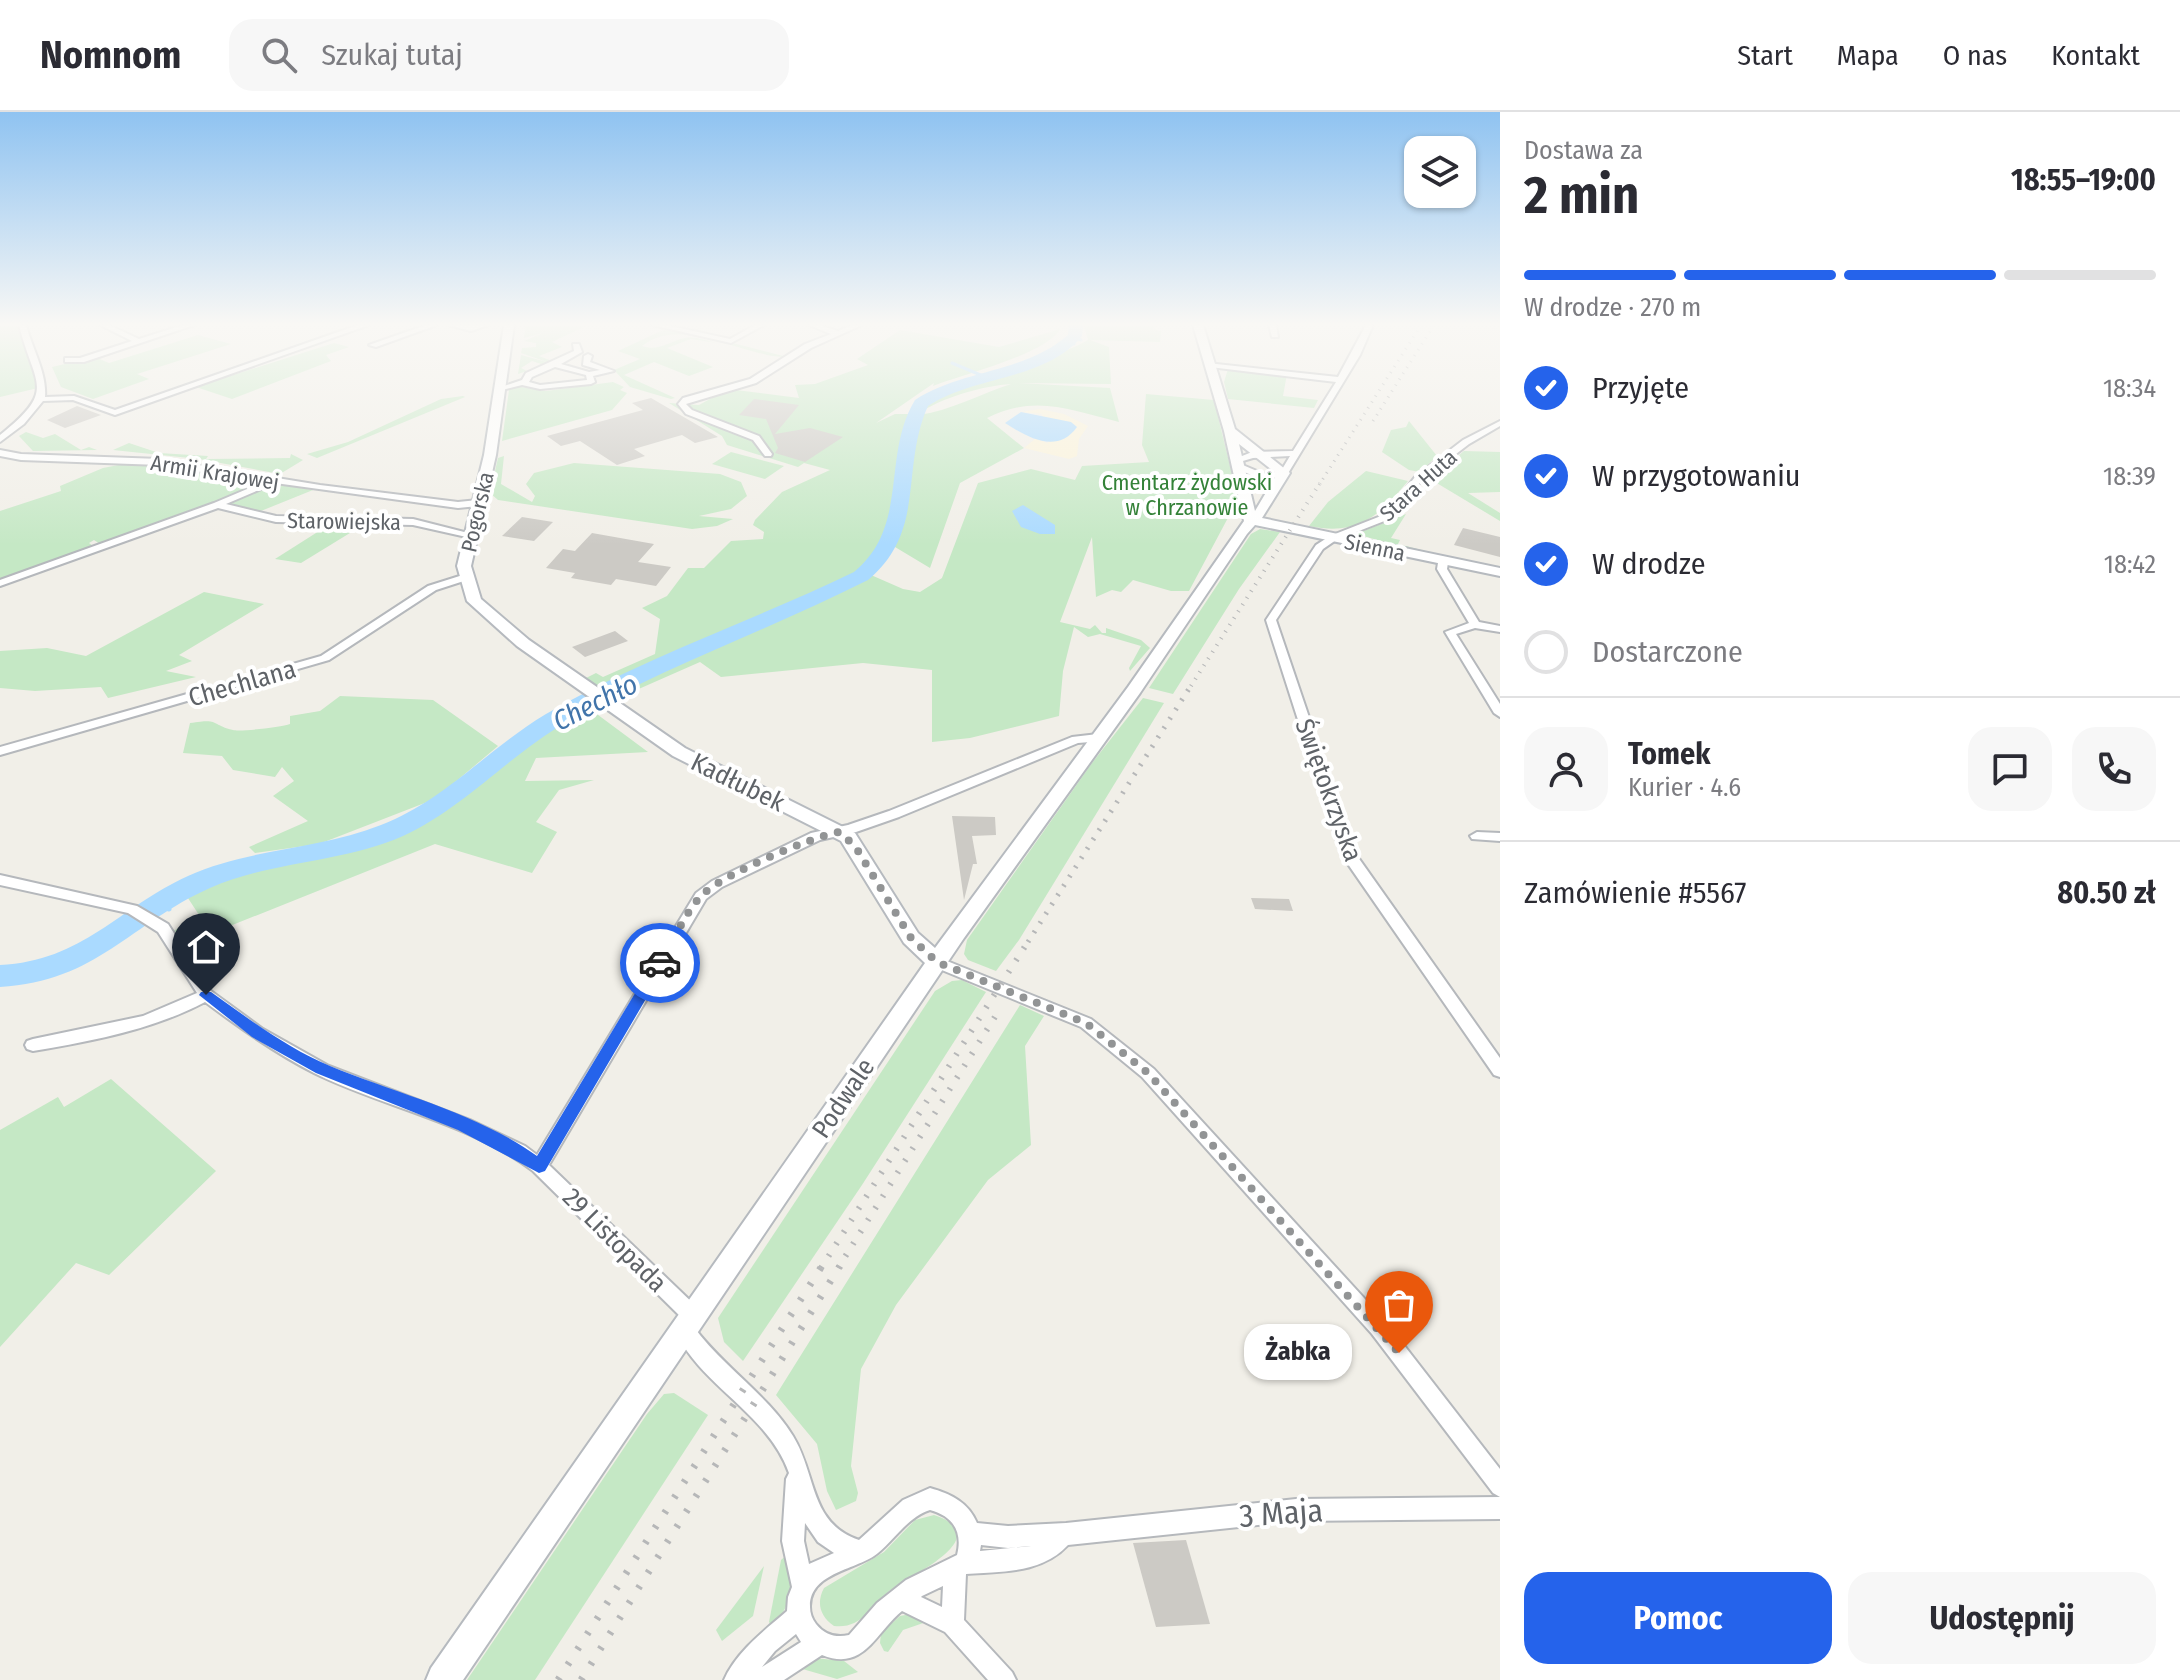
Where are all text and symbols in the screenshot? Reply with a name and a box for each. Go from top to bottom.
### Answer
search box [229,19,789,91]
text: Nomnom [40,32,181,78]
icon: search [257,33,301,77]
text: Szukaj tutaj [321,37,463,73]
text: Start [1737,39,1793,72]
text: Mapa [1837,39,1899,72]
text: O nas [1943,39,2007,72]
text: Kontakt [2051,39,2140,72]
text: Dostawa za [1524,135,1643,166]
map controls [1404,136,1476,208]
button: layers [1404,136,1476,208]
text: 18:55–19:00 [2011,162,2156,198]
text: 2 min [1524,164,1639,227]
text: W drodze · 270 m [1524,292,1701,323]
icon: check [1524,366,1568,410]
text: Przyjęte [1592,370,1689,406]
text: 18:34 [2103,373,2156,404]
street label: Stara Huta [1374,444,1462,527]
street label: Armii Krajowej [149,449,281,496]
icon: check [1524,454,1568,498]
text: W przygotowaniu [1592,458,1800,494]
text: 18:39 [2103,461,2156,492]
street label: Pogorska [455,469,500,555]
park label: Cmentarz żydowski w Chrzanowie [1102,469,1272,521]
street label: Starowiejska [287,507,401,536]
street label: Sienna [1342,528,1408,567]
icon: check [1524,542,1568,586]
text: W drodze [1592,546,1706,582]
text: 18:42 [2104,549,2156,580]
text: Dostarczone [1592,634,1743,670]
street label: Chechlana [185,653,299,714]
water label: Chechło [548,667,643,738]
street label: Świętokrzyska [1288,715,1369,866]
button: person [1524,727,1608,811]
button: chat [1968,727,2052,811]
button: phone [2072,727,2156,811]
text: Tomek [1628,736,1710,772]
street label: Kadłubek [686,747,790,819]
text: Kurier · 4.6 [1628,772,1741,803]
text: Zamówienie #5567 [1524,875,1747,911]
text: 80.50 zł [2057,875,2156,911]
pin [172,913,240,995]
courier [620,923,700,1003]
icon: home [184,925,228,969]
icon: car [638,941,682,985]
street label: Podwale [806,1053,881,1144]
street label: 29 Listopada [556,1182,673,1299]
pin [1365,1271,1433,1353]
icon: bag [1377,1283,1421,1327]
callout: Żabka [1243,1325,1351,1381]
text: Żabka [1265,1336,1331,1367]
street label: 3 Maja [1238,1491,1324,1535]
button: Pomoc [1524,1572,1832,1664]
button: Udostępnij [1848,1572,2156,1664]

